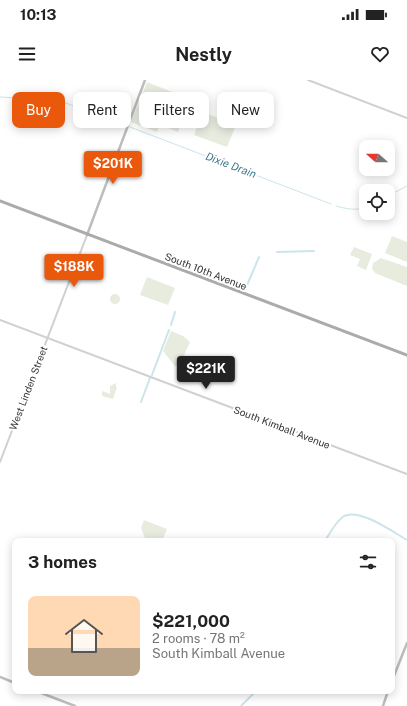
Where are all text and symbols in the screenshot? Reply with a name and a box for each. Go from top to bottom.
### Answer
text: 10:13 [20,6,57,23]
icon: menu [16,43,38,65]
icon: heart [369,43,391,65]
text: Nestly [175,44,232,65]
chip: Buy [12,92,65,128]
chip: Rent [73,92,131,128]
chip: Filters [139,92,209,128]
chip: New [217,92,274,128]
north arrow [359,140,395,176]
map controls [359,140,395,220]
water label: Dixie Drain [204,150,258,180]
pin: $201K [85,151,141,185]
text: $201K [93,156,133,171]
button: locate [359,184,395,220]
street label: South 10th Avenue [163,250,249,292]
pin: $188K [46,254,102,288]
text: $188K [53,259,95,274]
street label: West Linden Street [6,344,50,432]
pin: $221K [178,356,234,390]
text: $221K [186,361,226,376]
street label: South Kimball Avenue [232,403,332,451]
icon: filters [357,551,379,573]
text: 3 homes [28,552,97,572]
text: $221,000 [152,611,230,631]
icon: home [60,612,108,660]
text: 2 rooms · 78 m² [152,631,245,646]
text: South Kimball Avenue [152,646,285,661]

